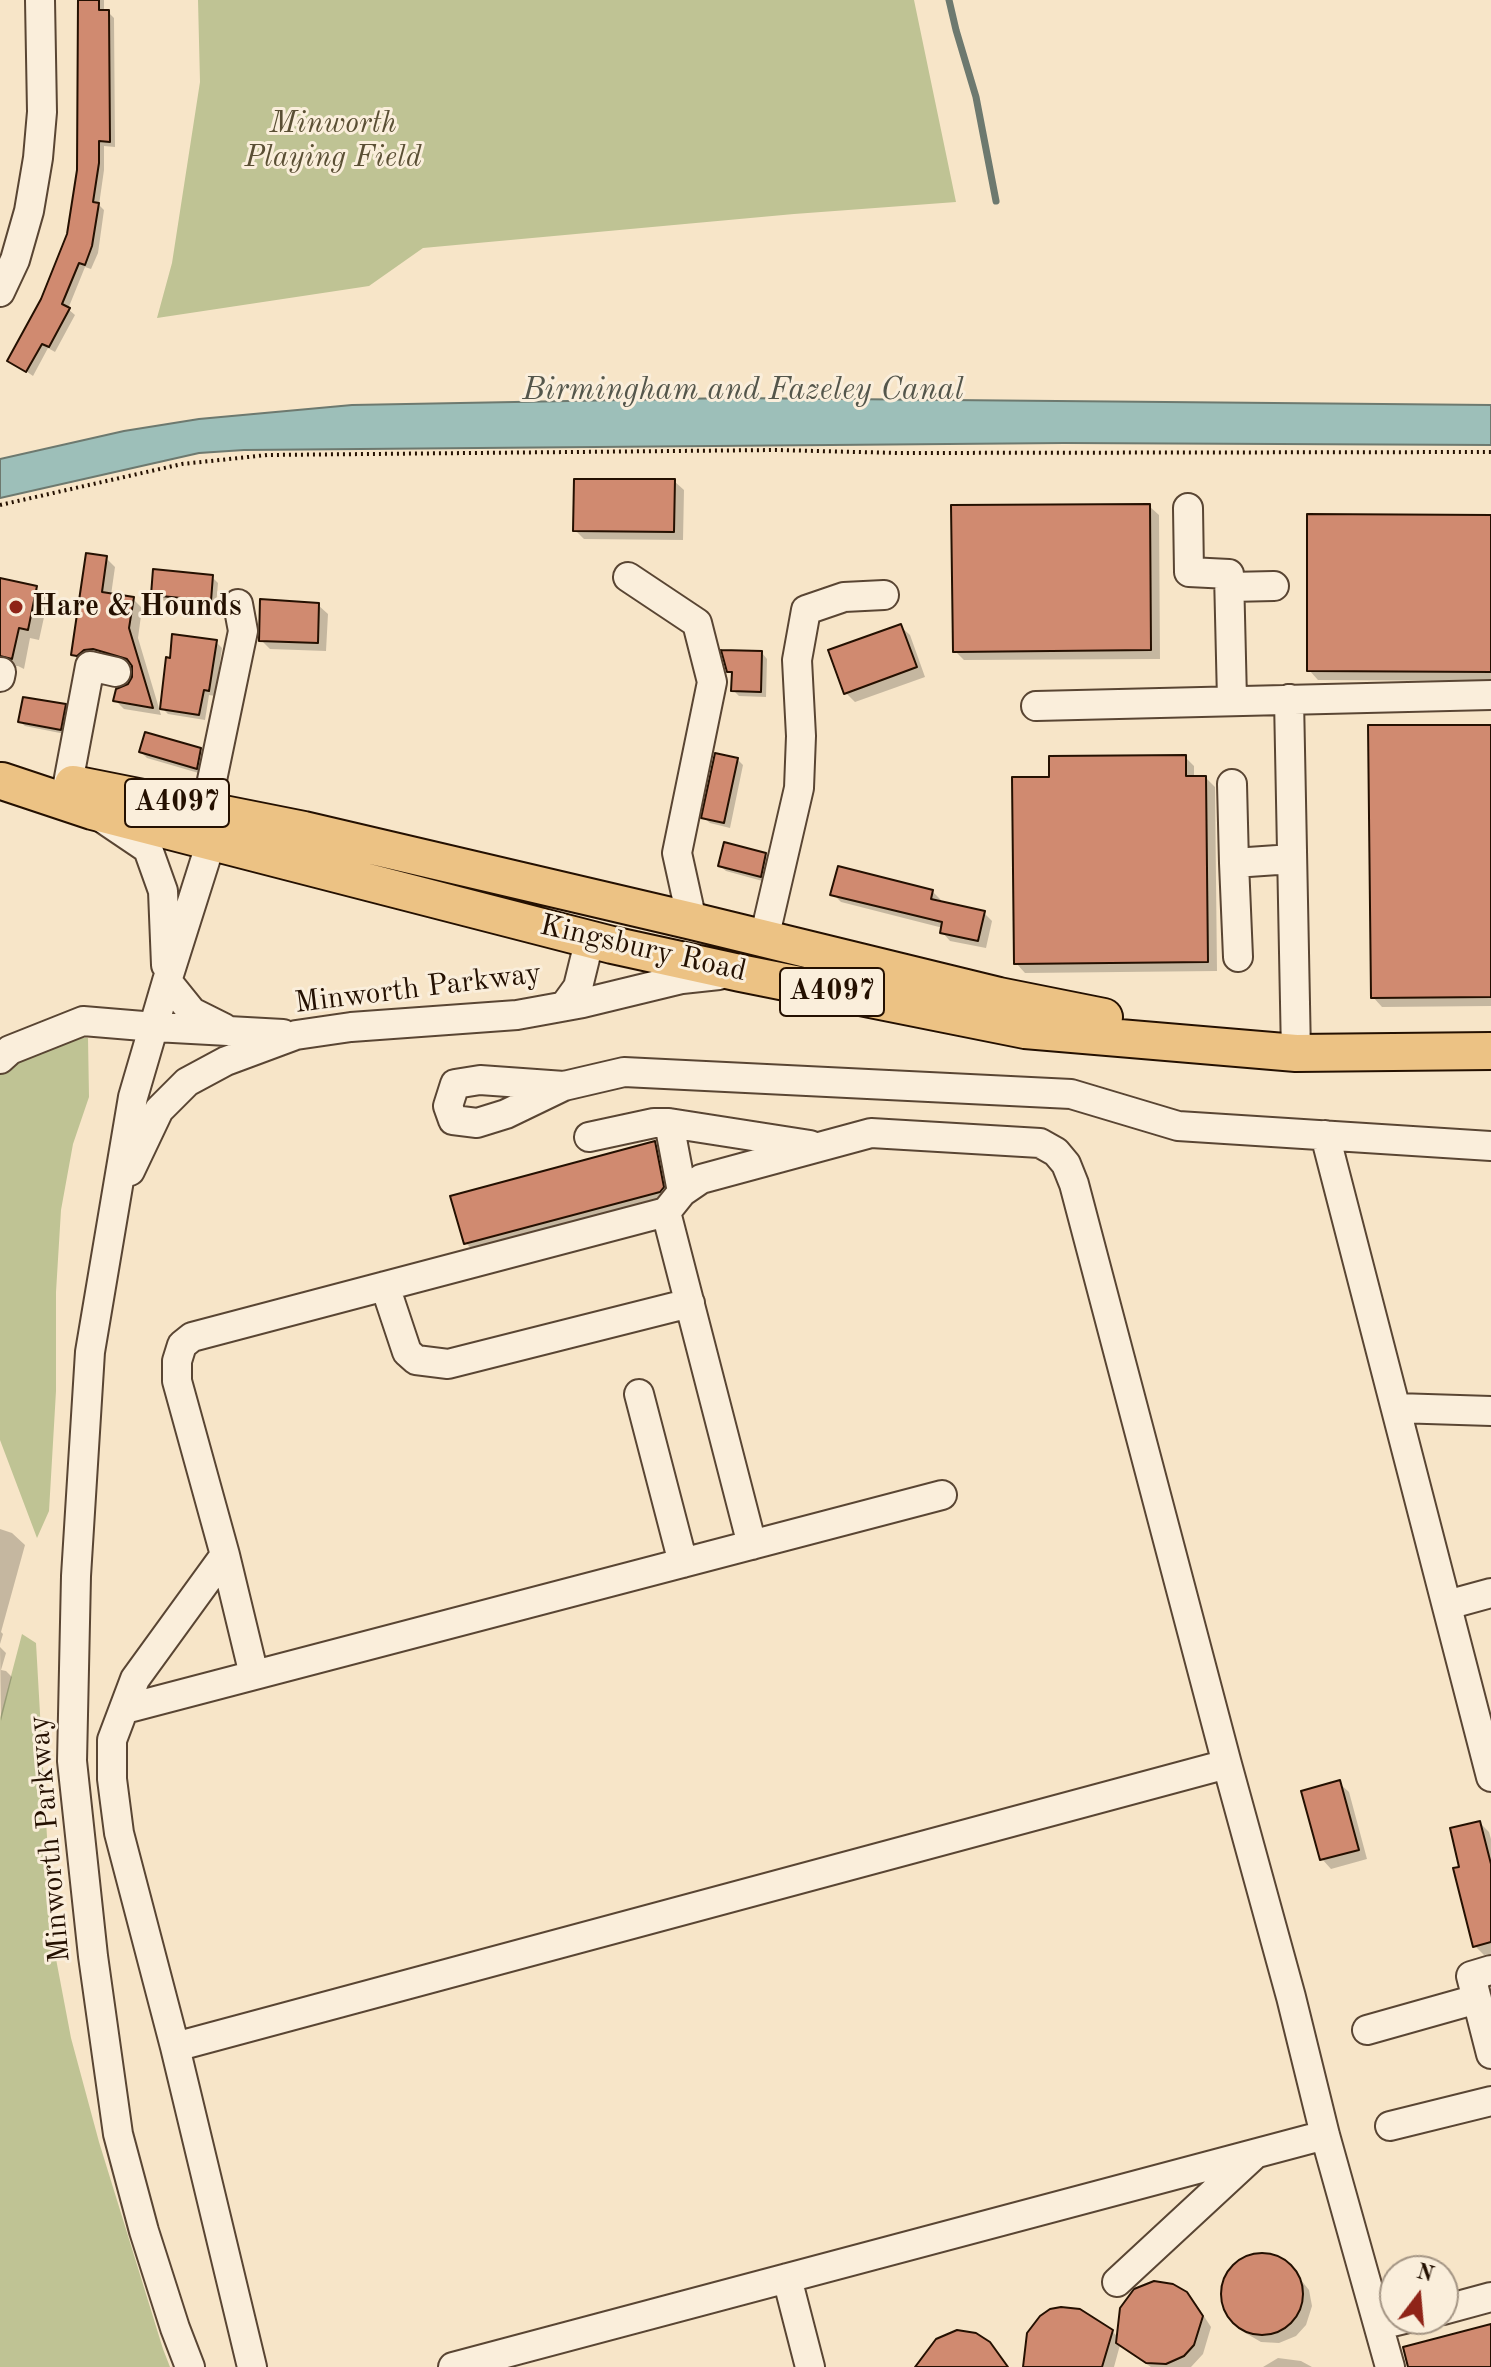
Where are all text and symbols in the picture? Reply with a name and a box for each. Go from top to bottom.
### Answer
park label: Minworth Playing Field [244,106,422,176]
water label: Birmingham and Fazeley Canal [522,372,964,410]
place label: Hare & Hounds [32,589,242,625]
marker: Hare & Hounds [7,598,25,616]
road number: A4097 [125,779,229,827]
street label: Kingsbury Road [536,908,750,990]
street label: Minworth Parkway [293,956,543,1022]
road number: A4097 [780,968,884,1016]
street label: Minworth Parkway [21,1714,79,1964]
north arrow [1379,2255,1459,2335]
text: N [1414,2261,1436,2287]

